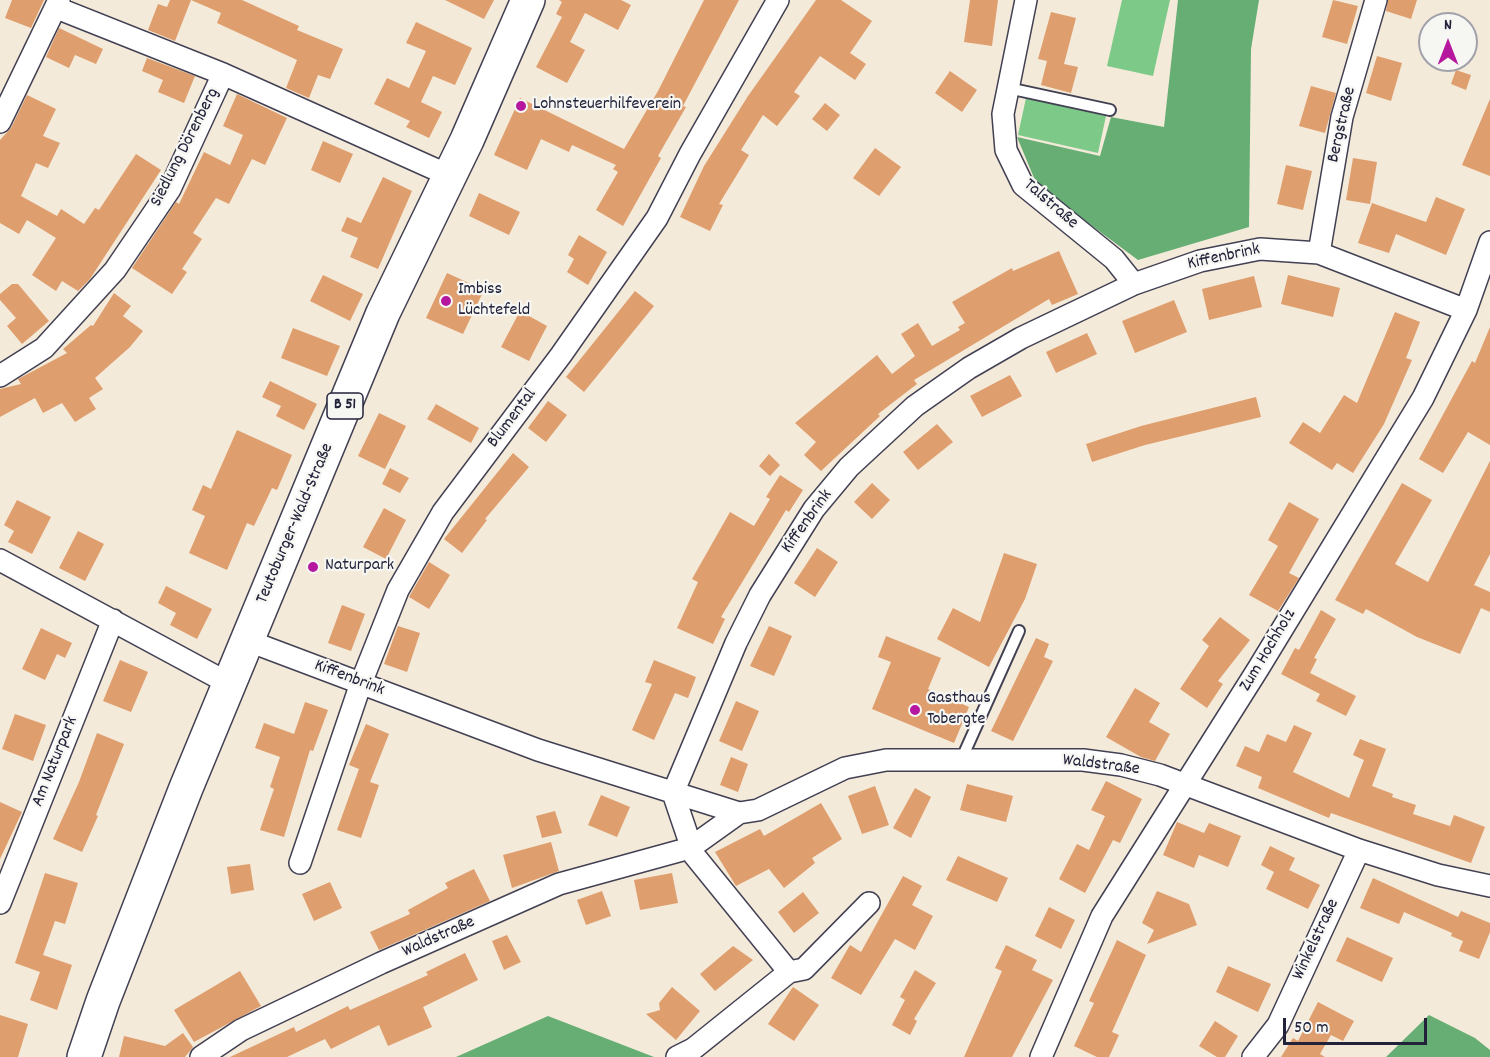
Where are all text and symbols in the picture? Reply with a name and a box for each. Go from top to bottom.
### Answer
north arrow [1418,12,1478,72]
text: N [1444,14,1452,37]
street label: Siedlung Dörenberg [147,85,225,211]
street label: Bergstraße [1324,85,1362,165]
place label: Lohnsteuerhilfeverein [533,95,681,117]
marker: Lohnsteuerhilfeverein [514,99,528,113]
street label: Talstraße [1018,175,1082,235]
street label: Kiffenbrink [1186,240,1262,276]
place label: Imbiss Lüchtefeld [458,280,530,322]
marker: Imbiss Lüchtefeld [439,294,453,308]
street label: Blumental [484,385,542,453]
road number: B 51 [327,393,363,419]
street label: Teutoburger-Wald-Straße [252,441,340,607]
street label: Kiffenbrink [778,486,838,558]
place label: Naturpark [325,556,394,578]
marker: Naturpark [306,560,320,574]
street label: Zum Hochholz [1236,606,1302,696]
street label: Kiffenbrink [311,656,387,702]
place label: Gasthaus Tobergte [927,689,991,732]
marker: Gasthaus Tobergte [908,703,922,717]
street label: Am Naturpark [28,714,84,810]
street label: Waldstraße [1061,751,1141,781]
street label: Winkelstraße [1289,896,1345,984]
street label: Waldstraße [399,912,479,964]
scale bar [1286,1006,1430,1044]
text: 50 m [1294,1016,1329,1041]

